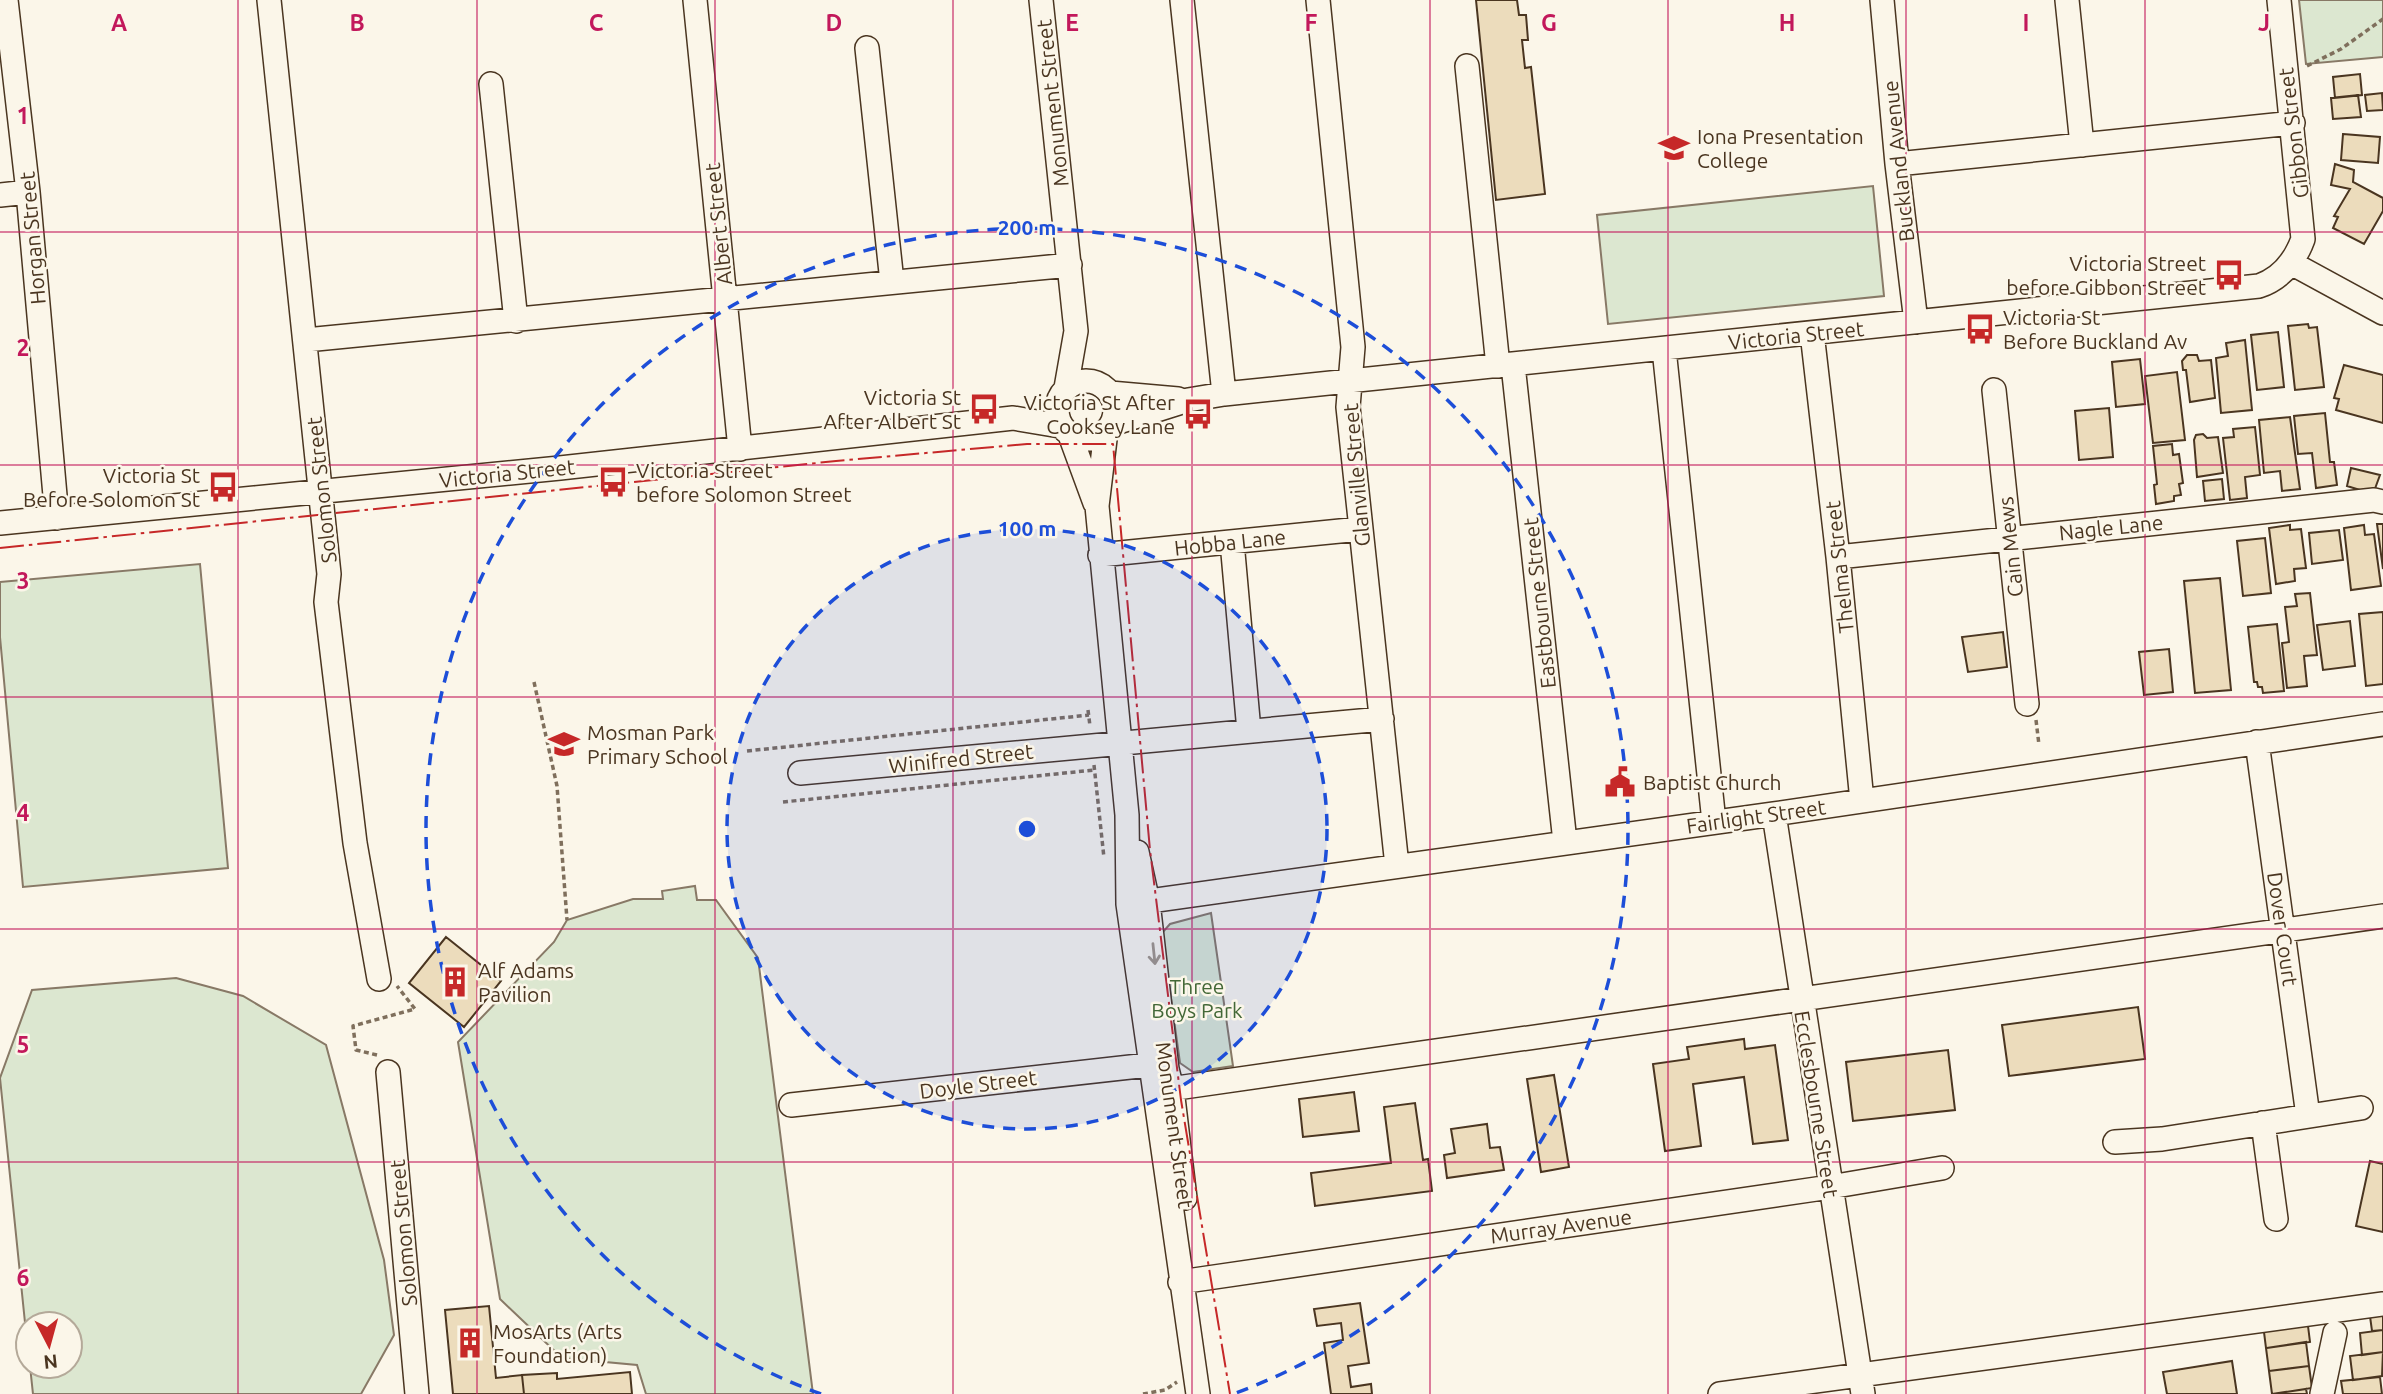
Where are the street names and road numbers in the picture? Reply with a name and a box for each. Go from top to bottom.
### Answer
street label: Monument Street [1031,18,1073,188]
street label: Gibbon Street [2273,66,2313,200]
street label: Buckland Avenue [1878,79,1918,243]
street label: Albert Street [700,162,736,286]
street label: Horgan Street [14,171,50,305]
street label: Victoria Street [1727,316,1865,354]
street label: Glanville Street [1338,402,1374,548]
street label: Solomon Street [301,416,341,564]
street label: Victoria Street [438,454,576,492]
street label: Cain Mews [1993,496,2027,598]
street label: Thelma Street [1820,500,1858,634]
street label: Nagle Lane [2058,510,2164,544]
street label: Eastbourne Street [1518,516,1560,690]
street label: Hobba Lane [1173,524,1287,560]
street label: Winifred Street [887,738,1035,778]
street label: Fairlight Street [1685,794,1827,838]
street label: Dover Court [2263,870,2303,988]
street label: Ecclesbourne Street [1790,1009,1844,1199]
street label: Monument Street [1151,1040,1199,1210]
street label: Doyle Street [918,1065,1038,1103]
street label: Solomon Street [385,1159,421,1307]
street label: Murray Avenue [1489,1204,1633,1248]

